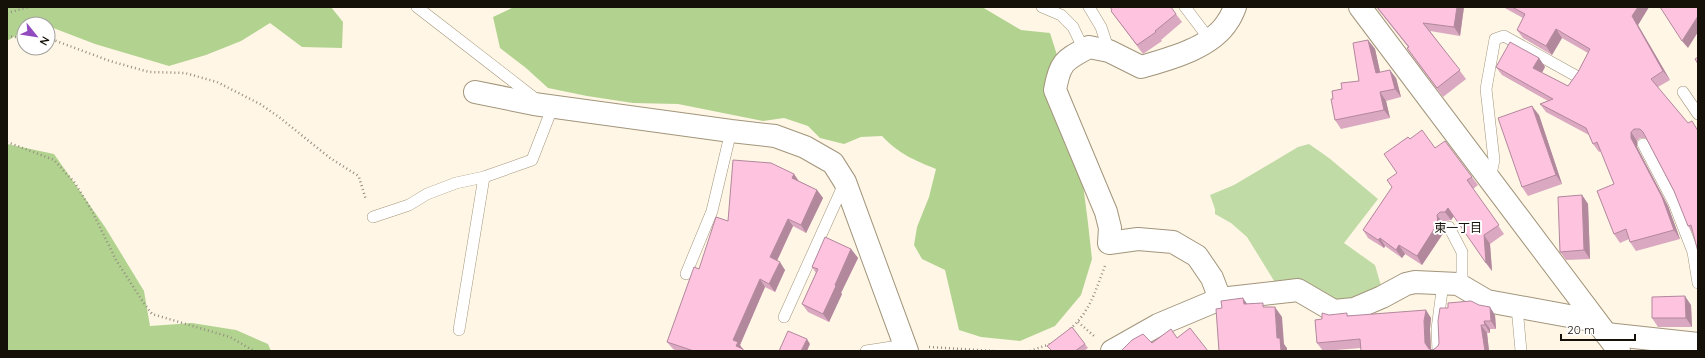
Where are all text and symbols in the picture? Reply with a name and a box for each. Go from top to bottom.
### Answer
north arrow [16,16,56,56]
text: N [37,34,53,48]
district label: 東一丁目 [1434,220,1482,235]
scale bar [1561,316,1635,342]
text: 20 m [1567,322,1595,337]

